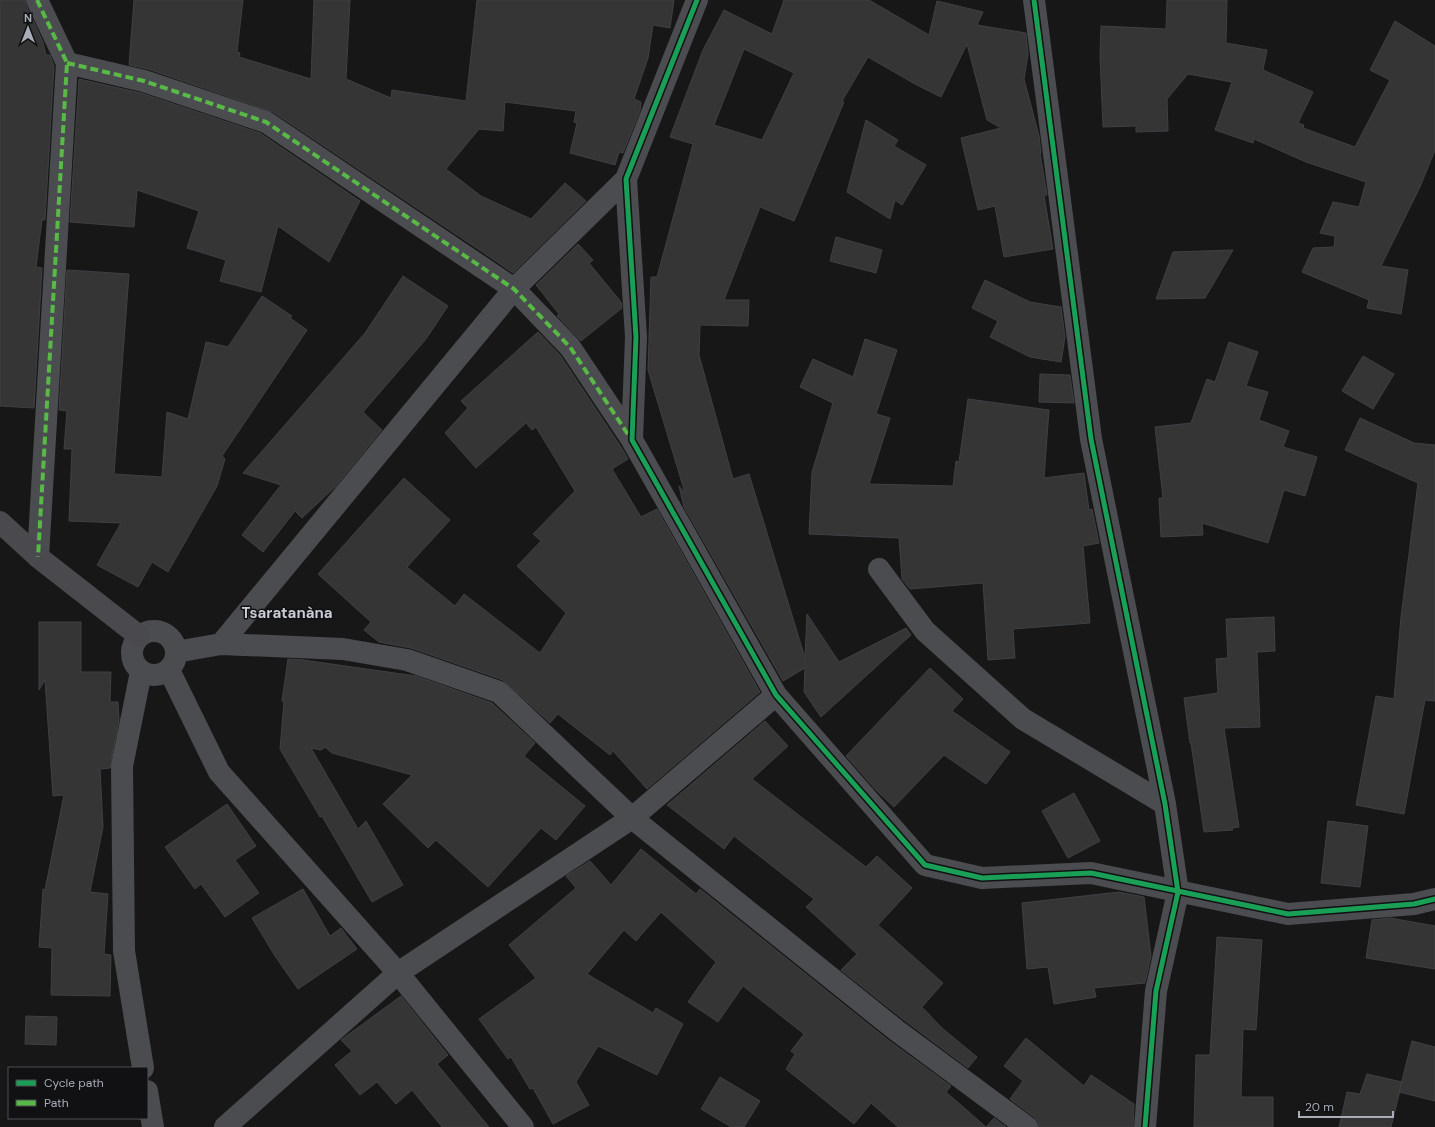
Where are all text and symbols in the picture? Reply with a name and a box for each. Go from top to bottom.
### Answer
north arrow [8,8,48,48]
text: N [24,11,32,25]
district label: Tsaratanàna [242,603,332,623]
legend [8,1067,148,1119]
text: Cycle path [44,1075,104,1091]
scale bar [1299,1093,1393,1119]
text: Path [44,1095,69,1111]
text: 20 m [1305,1099,1334,1115]

